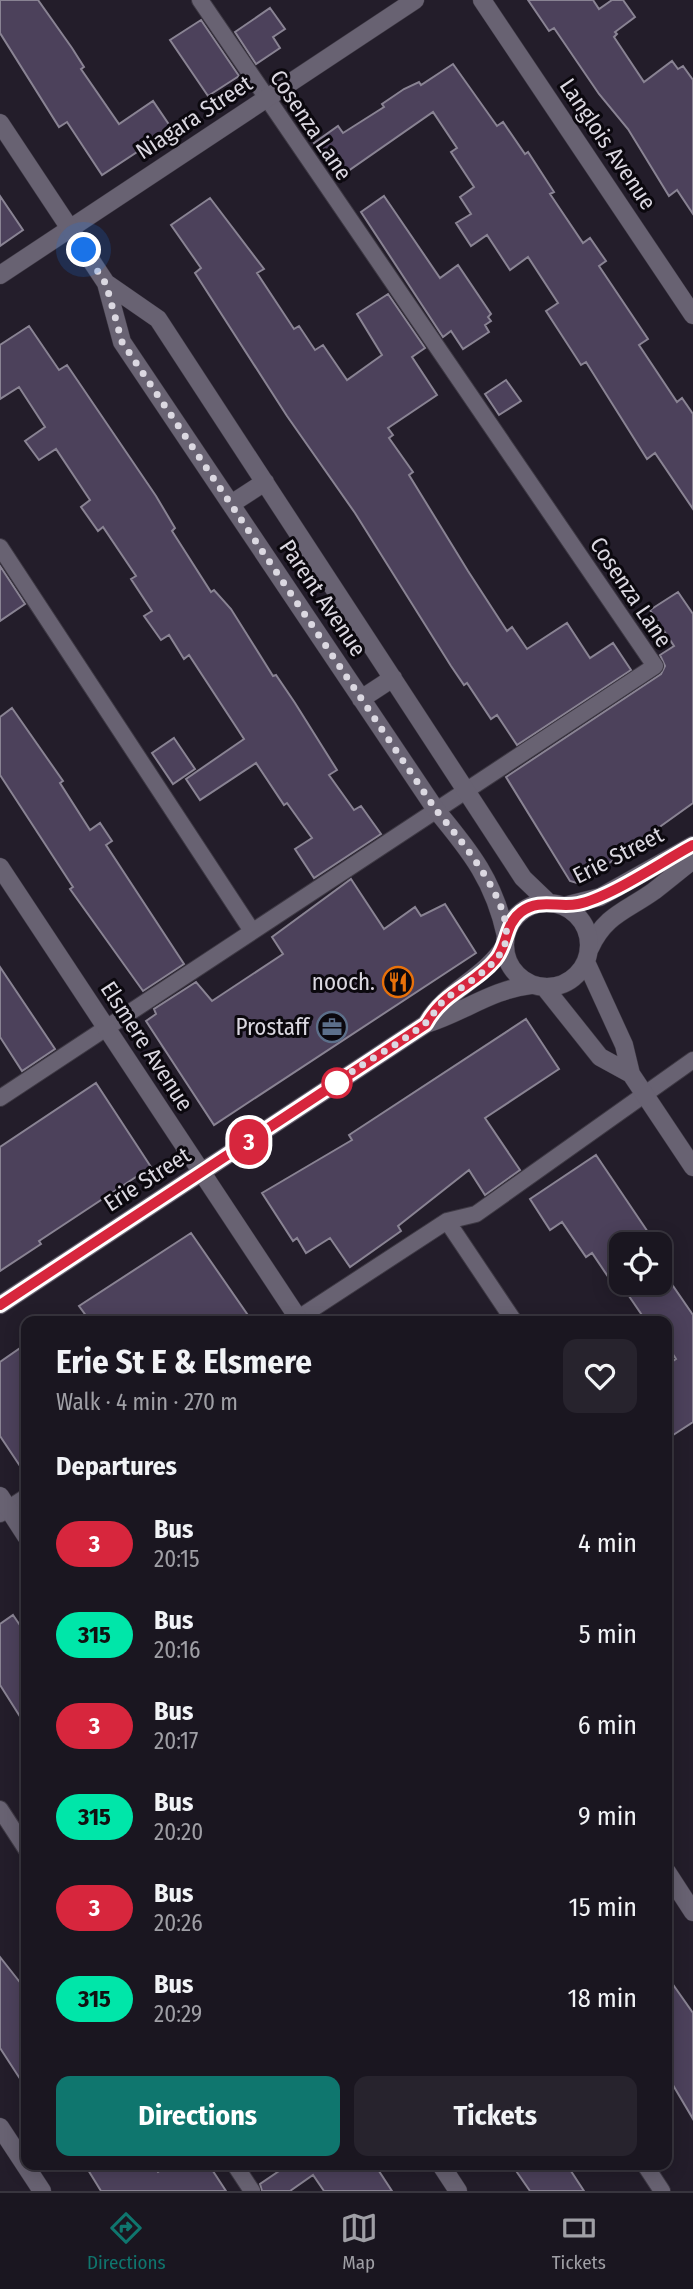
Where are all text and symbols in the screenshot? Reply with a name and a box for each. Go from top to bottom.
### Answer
street label: Cosenza Lane [264,65,358,185]
street label: Niagara Street [131,69,258,165]
street label: Langlois Avenue [554,73,662,215]
your location [66,232,101,267]
street label: Cosenza Lane [584,532,678,652]
street label: Parent Avenue [274,534,372,662]
street label: Erie Street [568,820,668,890]
restaurant icon: nooch. [381,965,415,999]
place label: nooch. [312,968,375,996]
street label: Elsmere Avenue [95,976,199,1116]
office icon: Prostaff [315,1010,349,1044]
place label: Prostaff [235,1013,311,1041]
unlabelled marker [322,1068,352,1098]
line badge: 3 [226,1119,272,1165]
text: 3 [243,1128,255,1156]
street label: Erie Street [98,1140,196,1217]
map controls [609,1232,672,1295]
button: locate [609,1232,672,1295]
button: heart [563,1339,637,1413]
text: Erie St E & Elsmere [56,1342,312,1382]
text: Walk · 4 min · 270 m [56,1388,238,1416]
text: Departures [56,1451,177,1482]
text: Bus [154,1514,193,1545]
text: 4 min [578,1528,637,1559]
text: 3 [89,1530,100,1558]
text: 20:15 [154,1545,200,1573]
text: Bus [154,1605,193,1636]
text: 5 min [579,1619,637,1650]
text: 315 [78,1621,111,1649]
text: 20:16 [154,1636,200,1664]
text: Bus [154,1696,193,1727]
text: 6 min [578,1710,637,1741]
text: 3 [89,1712,100,1740]
text: 20:17 [154,1727,198,1755]
text: Bus [154,1787,193,1818]
text: 9 min [578,1801,637,1832]
text: 315 [78,1803,111,1831]
text: 20:20 [154,1818,203,1846]
text: Bus [154,1878,193,1909]
text: 15 min [569,1892,637,1923]
text: 3 [89,1894,100,1922]
text: 20:26 [154,1909,203,1937]
text: Bus [154,1969,193,2000]
text: 18 min [568,1983,637,2014]
text: 315 [78,1985,111,2013]
text: 20:29 [154,2000,202,2028]
button: Directions [56,2076,340,2156]
button: Tickets [354,2076,637,2156]
tab: Directions [87,2209,166,2274]
tab: Map [340,2209,378,2274]
tab: Tickets [552,2209,606,2274]

